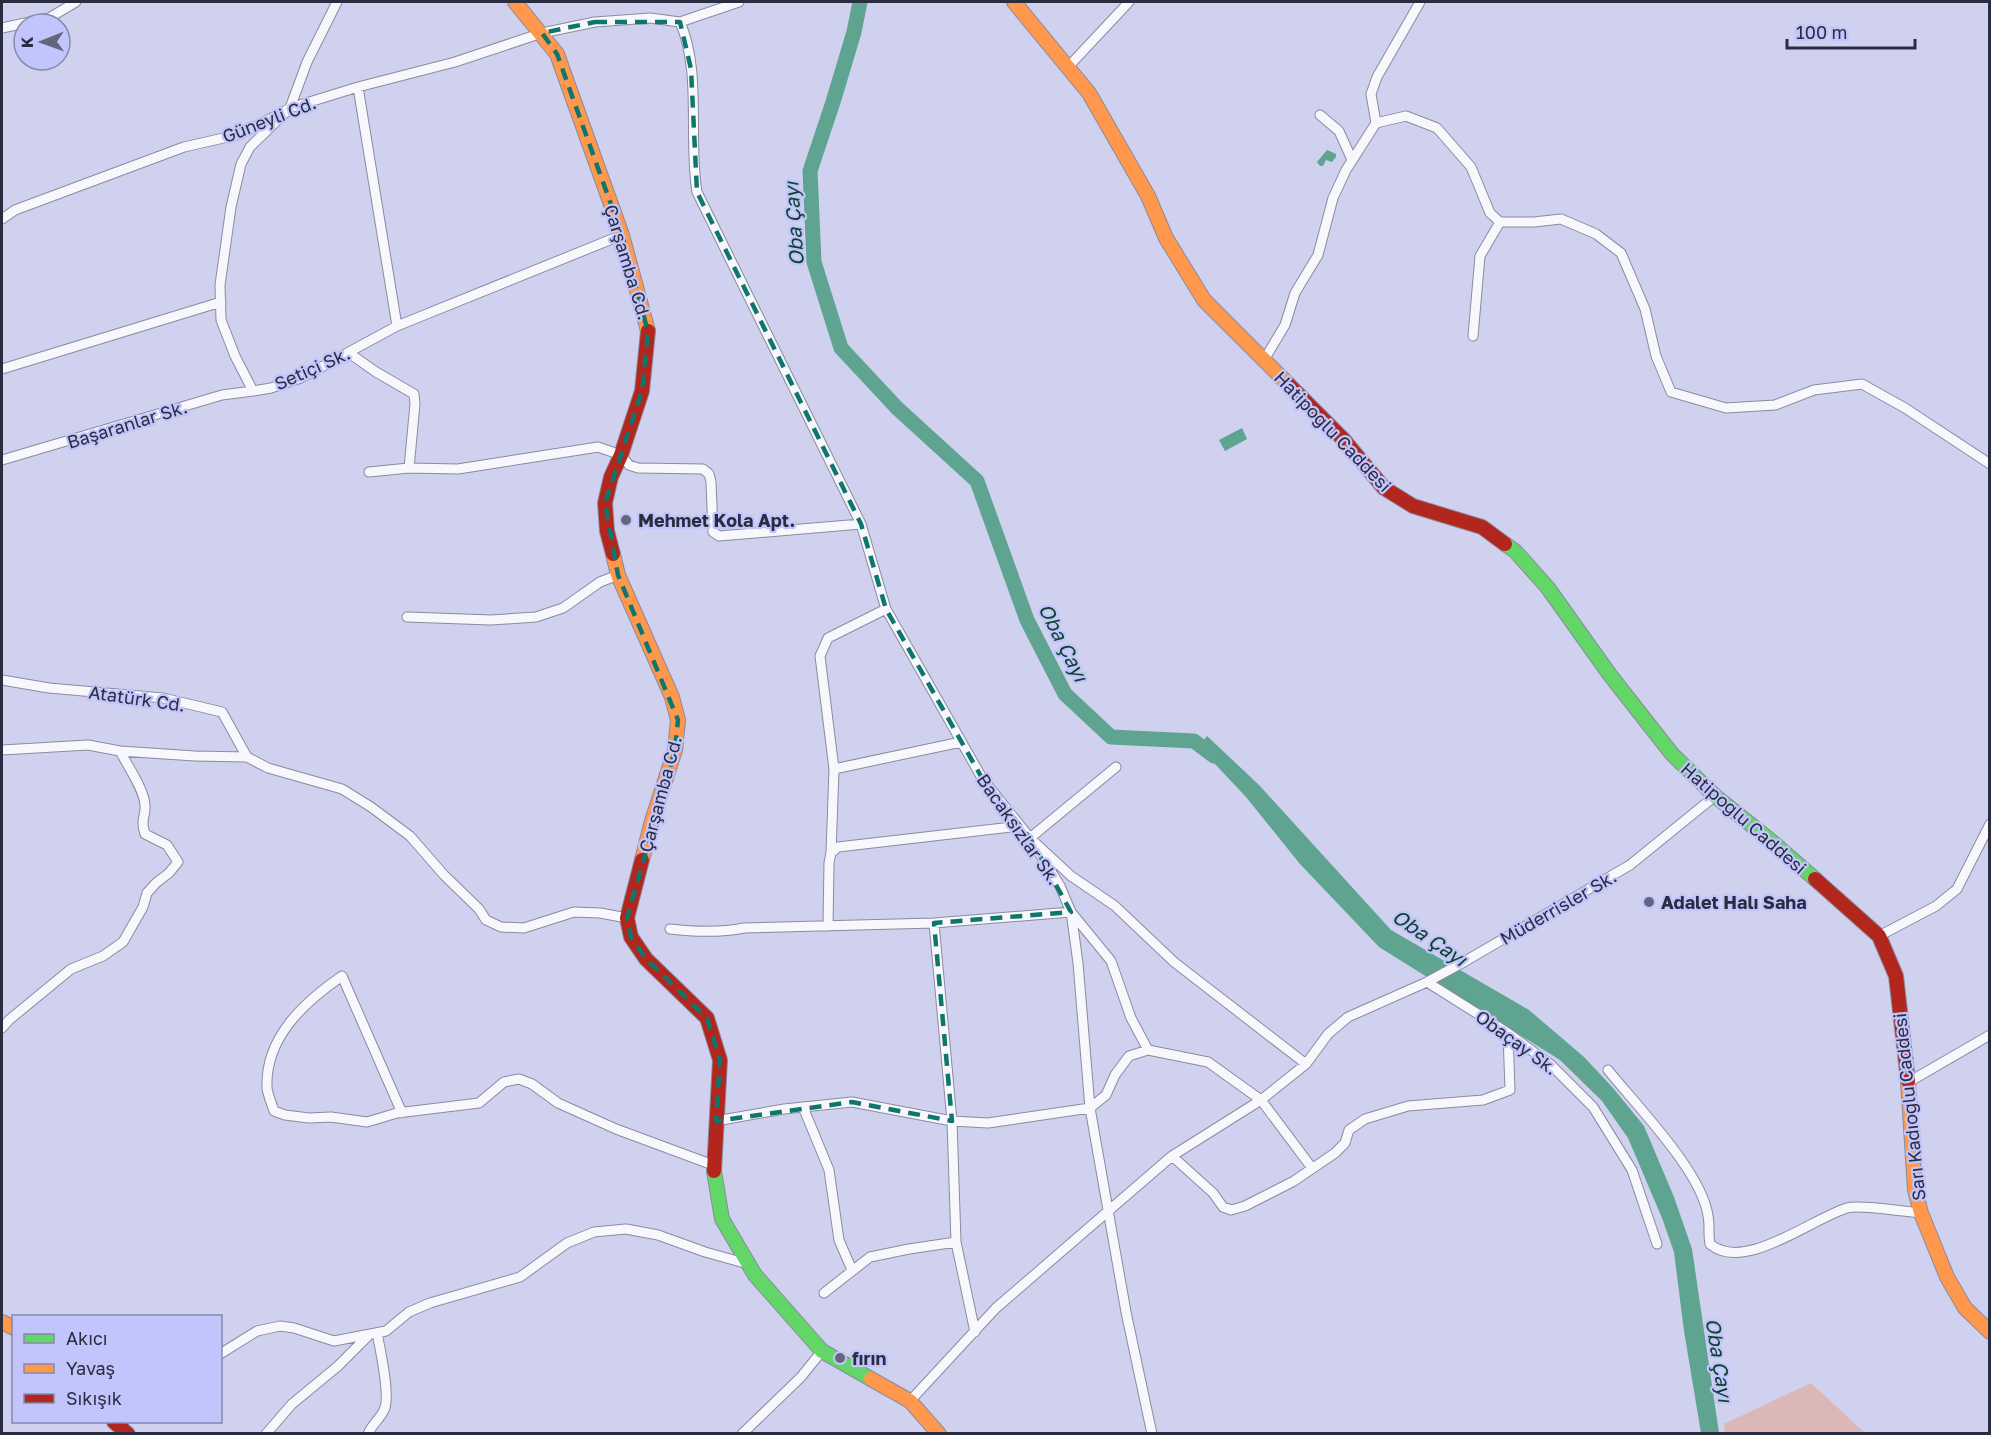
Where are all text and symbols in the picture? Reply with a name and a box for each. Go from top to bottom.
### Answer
north arrow [12,12,72,72]
scale bar [1787,12,1914,50]
text: 100 m [1796,21,1847,43]
text: K [17,36,37,48]
street label: Güneyli Cd. [219,91,319,147]
water label: Oba Çayı [778,179,809,267]
street label: Çarşamba Cd. [600,202,656,322]
street label: Setiçi Sk. [271,342,353,394]
street label: Hatipoğlu Caddesi [1270,366,1396,496]
street label: Başaranlar Sk. [64,395,190,453]
place label: Mehmet Kola Apt. [638,509,795,531]
marker: Mehmet Kola Apt. [619,513,633,527]
water label: Oba Çayı [1033,599,1095,687]
street label: Atatürk Cd. [87,680,187,716]
street label: Çarşamba Cd. [634,733,686,855]
street label: Hatipoğlu Caddesi [1677,757,1811,879]
street label: Bacaksızlar Sk. [973,769,1065,889]
street label: Müderrisler Sk. [1496,865,1620,949]
place label: Adalet Halı Saha [1661,891,1807,913]
marker: Adalet Halı Saha [1642,895,1656,909]
water label: Oba Çayı [1388,903,1473,972]
street label: Obaçay Sk. [1472,1005,1562,1079]
street label: Sarı Kadıoğlu Caddesi [1888,1012,1930,1202]
legend [12,1315,222,1423]
water label: Oba Çayı [1701,1316,1739,1405]
text: Akıcı [66,1327,108,1349]
place label: fırın [852,1347,886,1369]
marker: fırın [833,1351,847,1365]
text: Yavaş [66,1357,115,1379]
text: Sıkışık [66,1387,122,1409]

